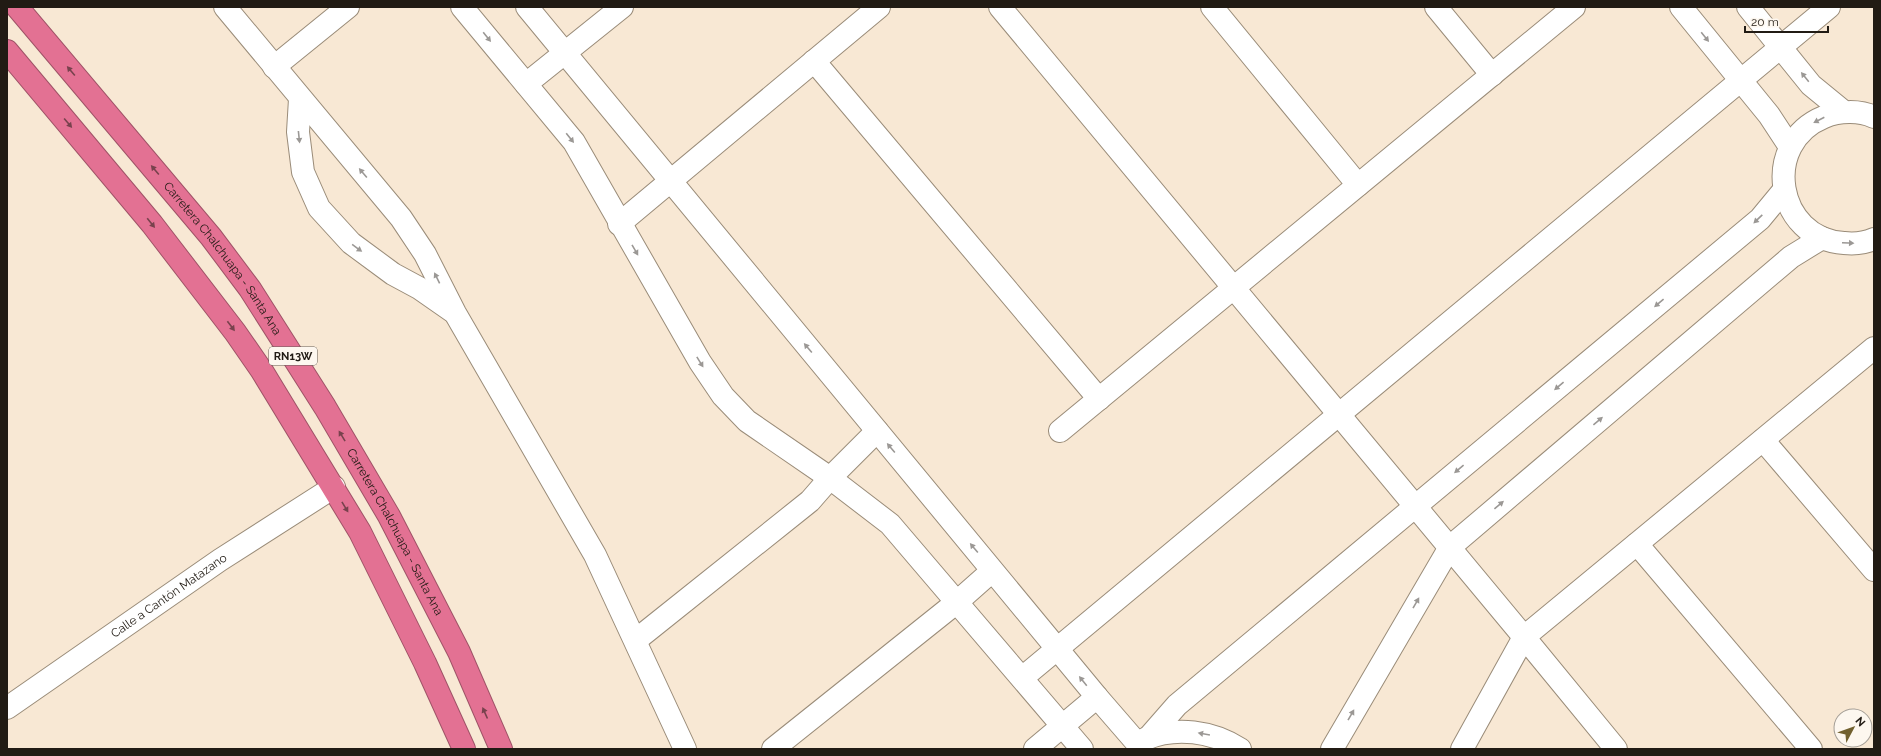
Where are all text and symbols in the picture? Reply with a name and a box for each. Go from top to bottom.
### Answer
scale bar [1745,8,1828,34]
text: 20 m [1751,15,1779,29]
one-way arrow [483,32,492,43]
one-way arrow [1701,32,1710,43]
one-way arrow [67,66,76,76]
one-way arrow [1800,72,1809,83]
one-way arrow [1813,117,1825,123]
one-way arrow [64,118,73,128]
one-way arrow [295,131,302,143]
one-way arrow [565,132,574,143]
one-way arrow [150,165,159,176]
one-way arrow [358,167,367,178]
street label: Carretera Chalchuapa - Santa Ana [161,179,284,338]
one-way arrow [1753,214,1763,224]
one-way arrow [147,218,156,229]
one-way arrow [1842,240,1855,246]
one-way arrow [352,244,363,253]
one-way arrow [631,244,638,256]
one-way arrow [434,273,440,284]
one-way arrow [1653,298,1664,307]
one-way arrow [227,321,235,331]
one-way arrow [804,342,813,353]
road number: RN13W [269,347,317,365]
one-way arrow [697,356,704,368]
one-way arrow [1554,382,1564,391]
one-way arrow [1593,416,1604,425]
one-way arrow [339,430,346,442]
one-way arrow [886,442,895,453]
street label: Carretera Chalchuapa - Santa Ana [344,446,446,618]
one-way arrow [1454,465,1464,474]
one-way arrow [1494,500,1505,509]
one-way arrow [342,501,349,513]
one-way arrow [969,543,978,553]
street label: Calle a Cantón Matazano [108,551,229,641]
one-way arrow [1413,597,1420,609]
one-way arrow [1079,675,1088,686]
one-way arrow [482,707,488,719]
north arrow [1833,708,1873,748]
one-way arrow [1348,709,1355,721]
text: N [1853,714,1868,729]
one-way arrow [1198,731,1210,737]

